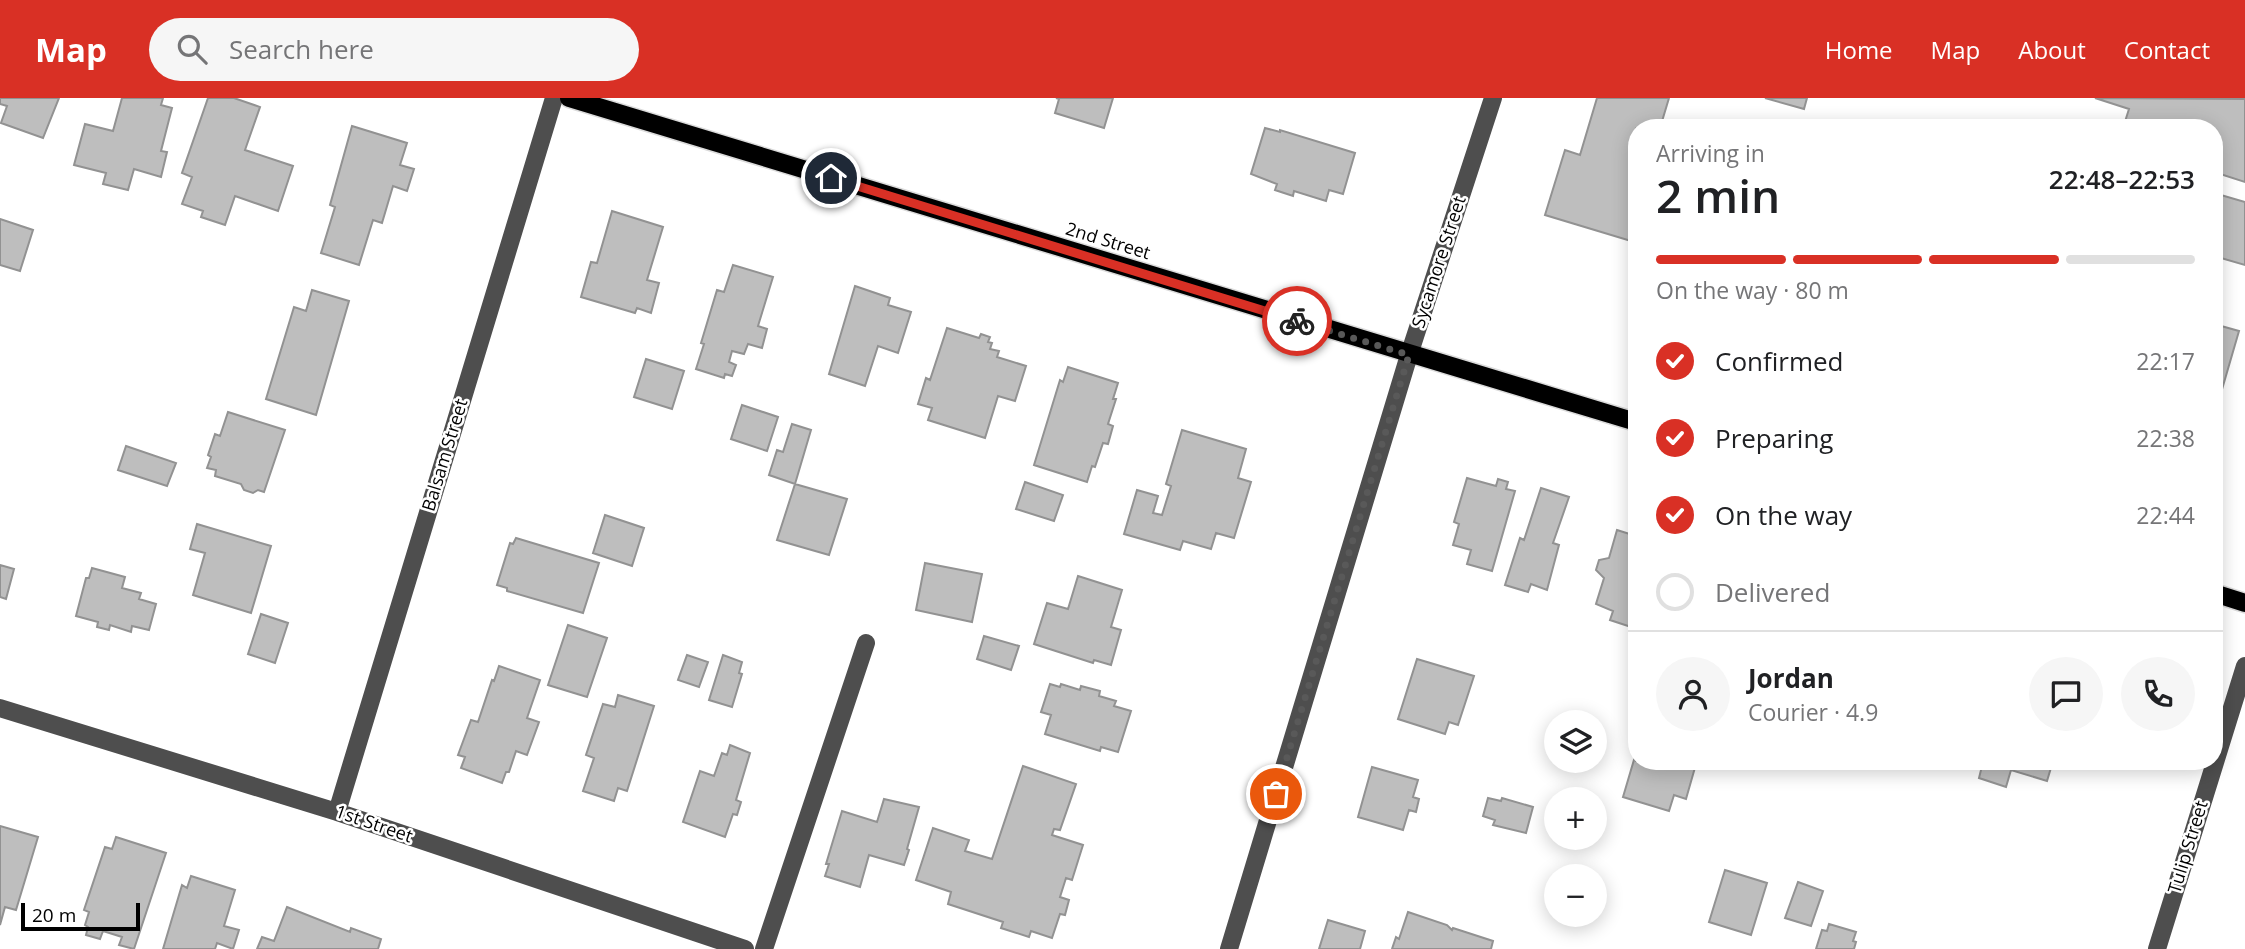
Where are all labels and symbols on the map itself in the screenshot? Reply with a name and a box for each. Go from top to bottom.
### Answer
pin [801,148,861,208]
street label: Sycamore Street [1405,193,1471,331]
street label: 2nd Street [1063,216,1154,264]
courier [1262,286,1332,356]
street label: Balsam Street [416,396,473,514]
pin [1246,764,1306,824]
street label: Tulip Street [2162,797,2213,896]
street label: 1st Street [332,799,416,847]
scale bar [21,900,140,932]

